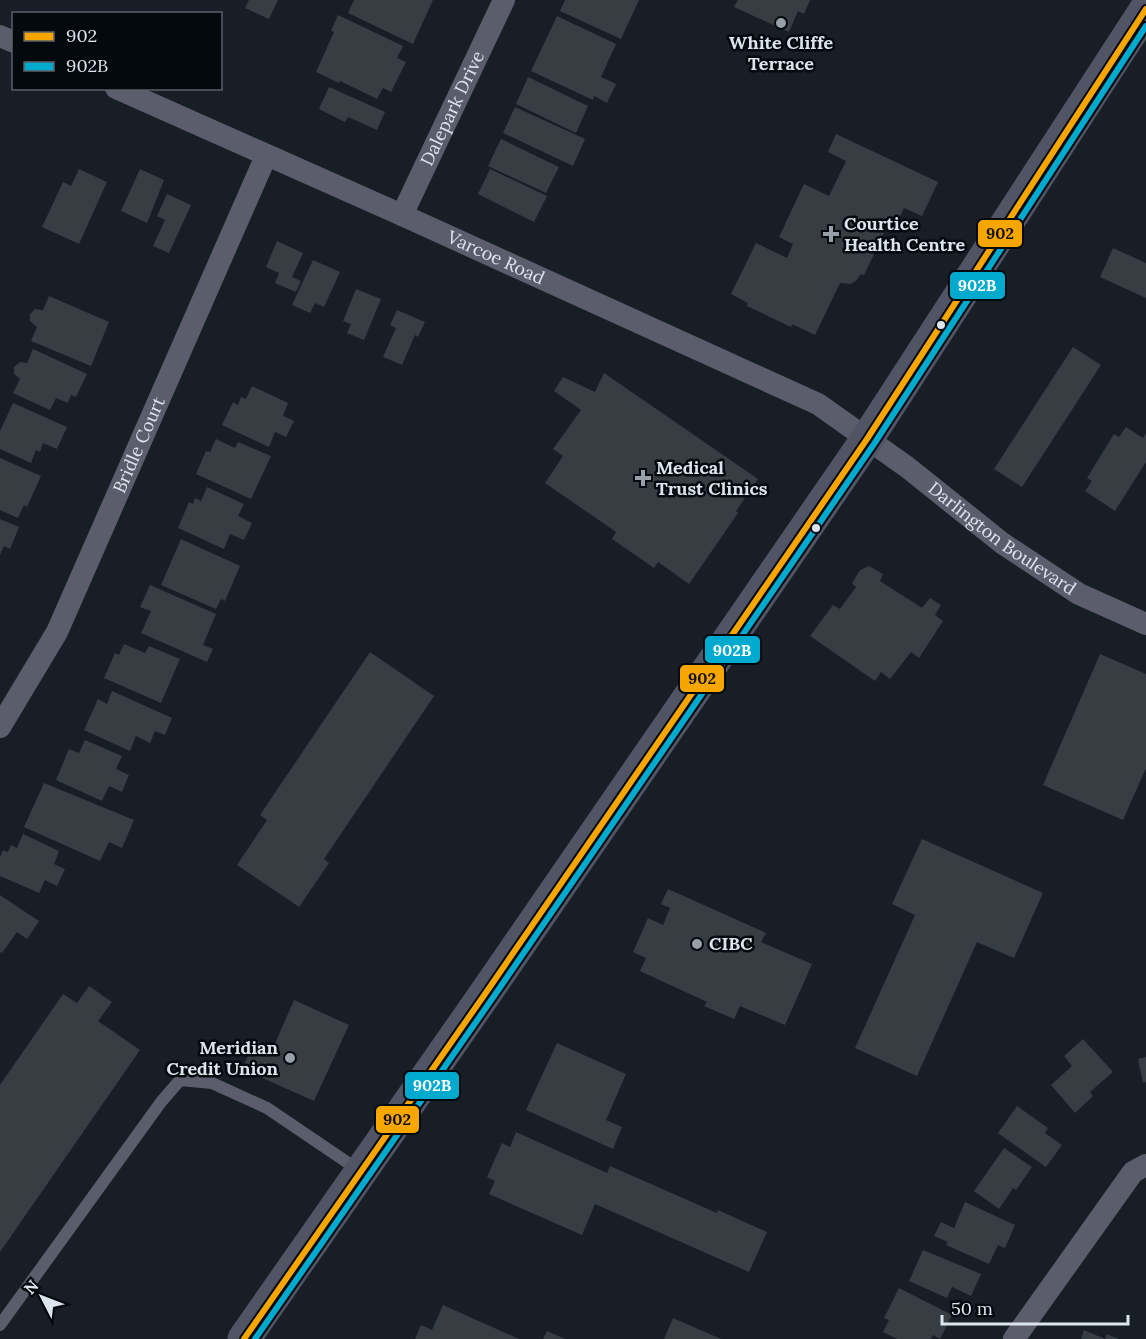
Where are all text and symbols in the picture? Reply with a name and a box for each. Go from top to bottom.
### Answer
legend [12,12,222,90]
marker: White Cliffe Terrace [774,16,788,30]
text: 902 [66,24,97,47]
place label: White Cliffe Terrace [729,31,833,75]
street label: Dalepark Drive [415,47,489,169]
text: 902B [66,54,108,77]
place label: Courtice Health Centre [844,212,965,256]
line badge: 902 [977,219,1023,248]
text: 902 [986,223,1014,243]
street label: Varcoe Road [443,225,549,289]
marker: Courtice Health Centre [822,225,840,243]
line badge: 902B [949,271,1006,300]
text: 902B [958,275,997,295]
unlabelled marker [935,319,947,331]
street label: Bridle Court [107,393,170,497]
place label: Medical Trust Clinics [656,456,768,500]
marker: Medical Trust Clinics [634,469,652,487]
street label: Darlington Boulevard [924,476,1081,600]
unlabelled marker [810,522,822,534]
line badge: 902B [704,635,761,664]
text: 902B [713,640,752,660]
line badge: 902 [679,664,725,693]
text: 902 [688,668,716,688]
place label: CIBC [709,932,753,955]
marker: CIBC [690,937,704,951]
place label: Meridian Credit Union [167,1036,279,1080]
marker: Meridian Credit Union [283,1051,297,1065]
line badge: 902B [404,1071,460,1100]
text: 902B [413,1075,452,1095]
line badge: 902 [375,1105,420,1134]
text: 902 [383,1109,411,1129]
north arrow [12,1267,72,1327]
text: N [19,1276,42,1298]
scale bar [942,1288,1128,1326]
text: 50 m [951,1297,993,1320]

